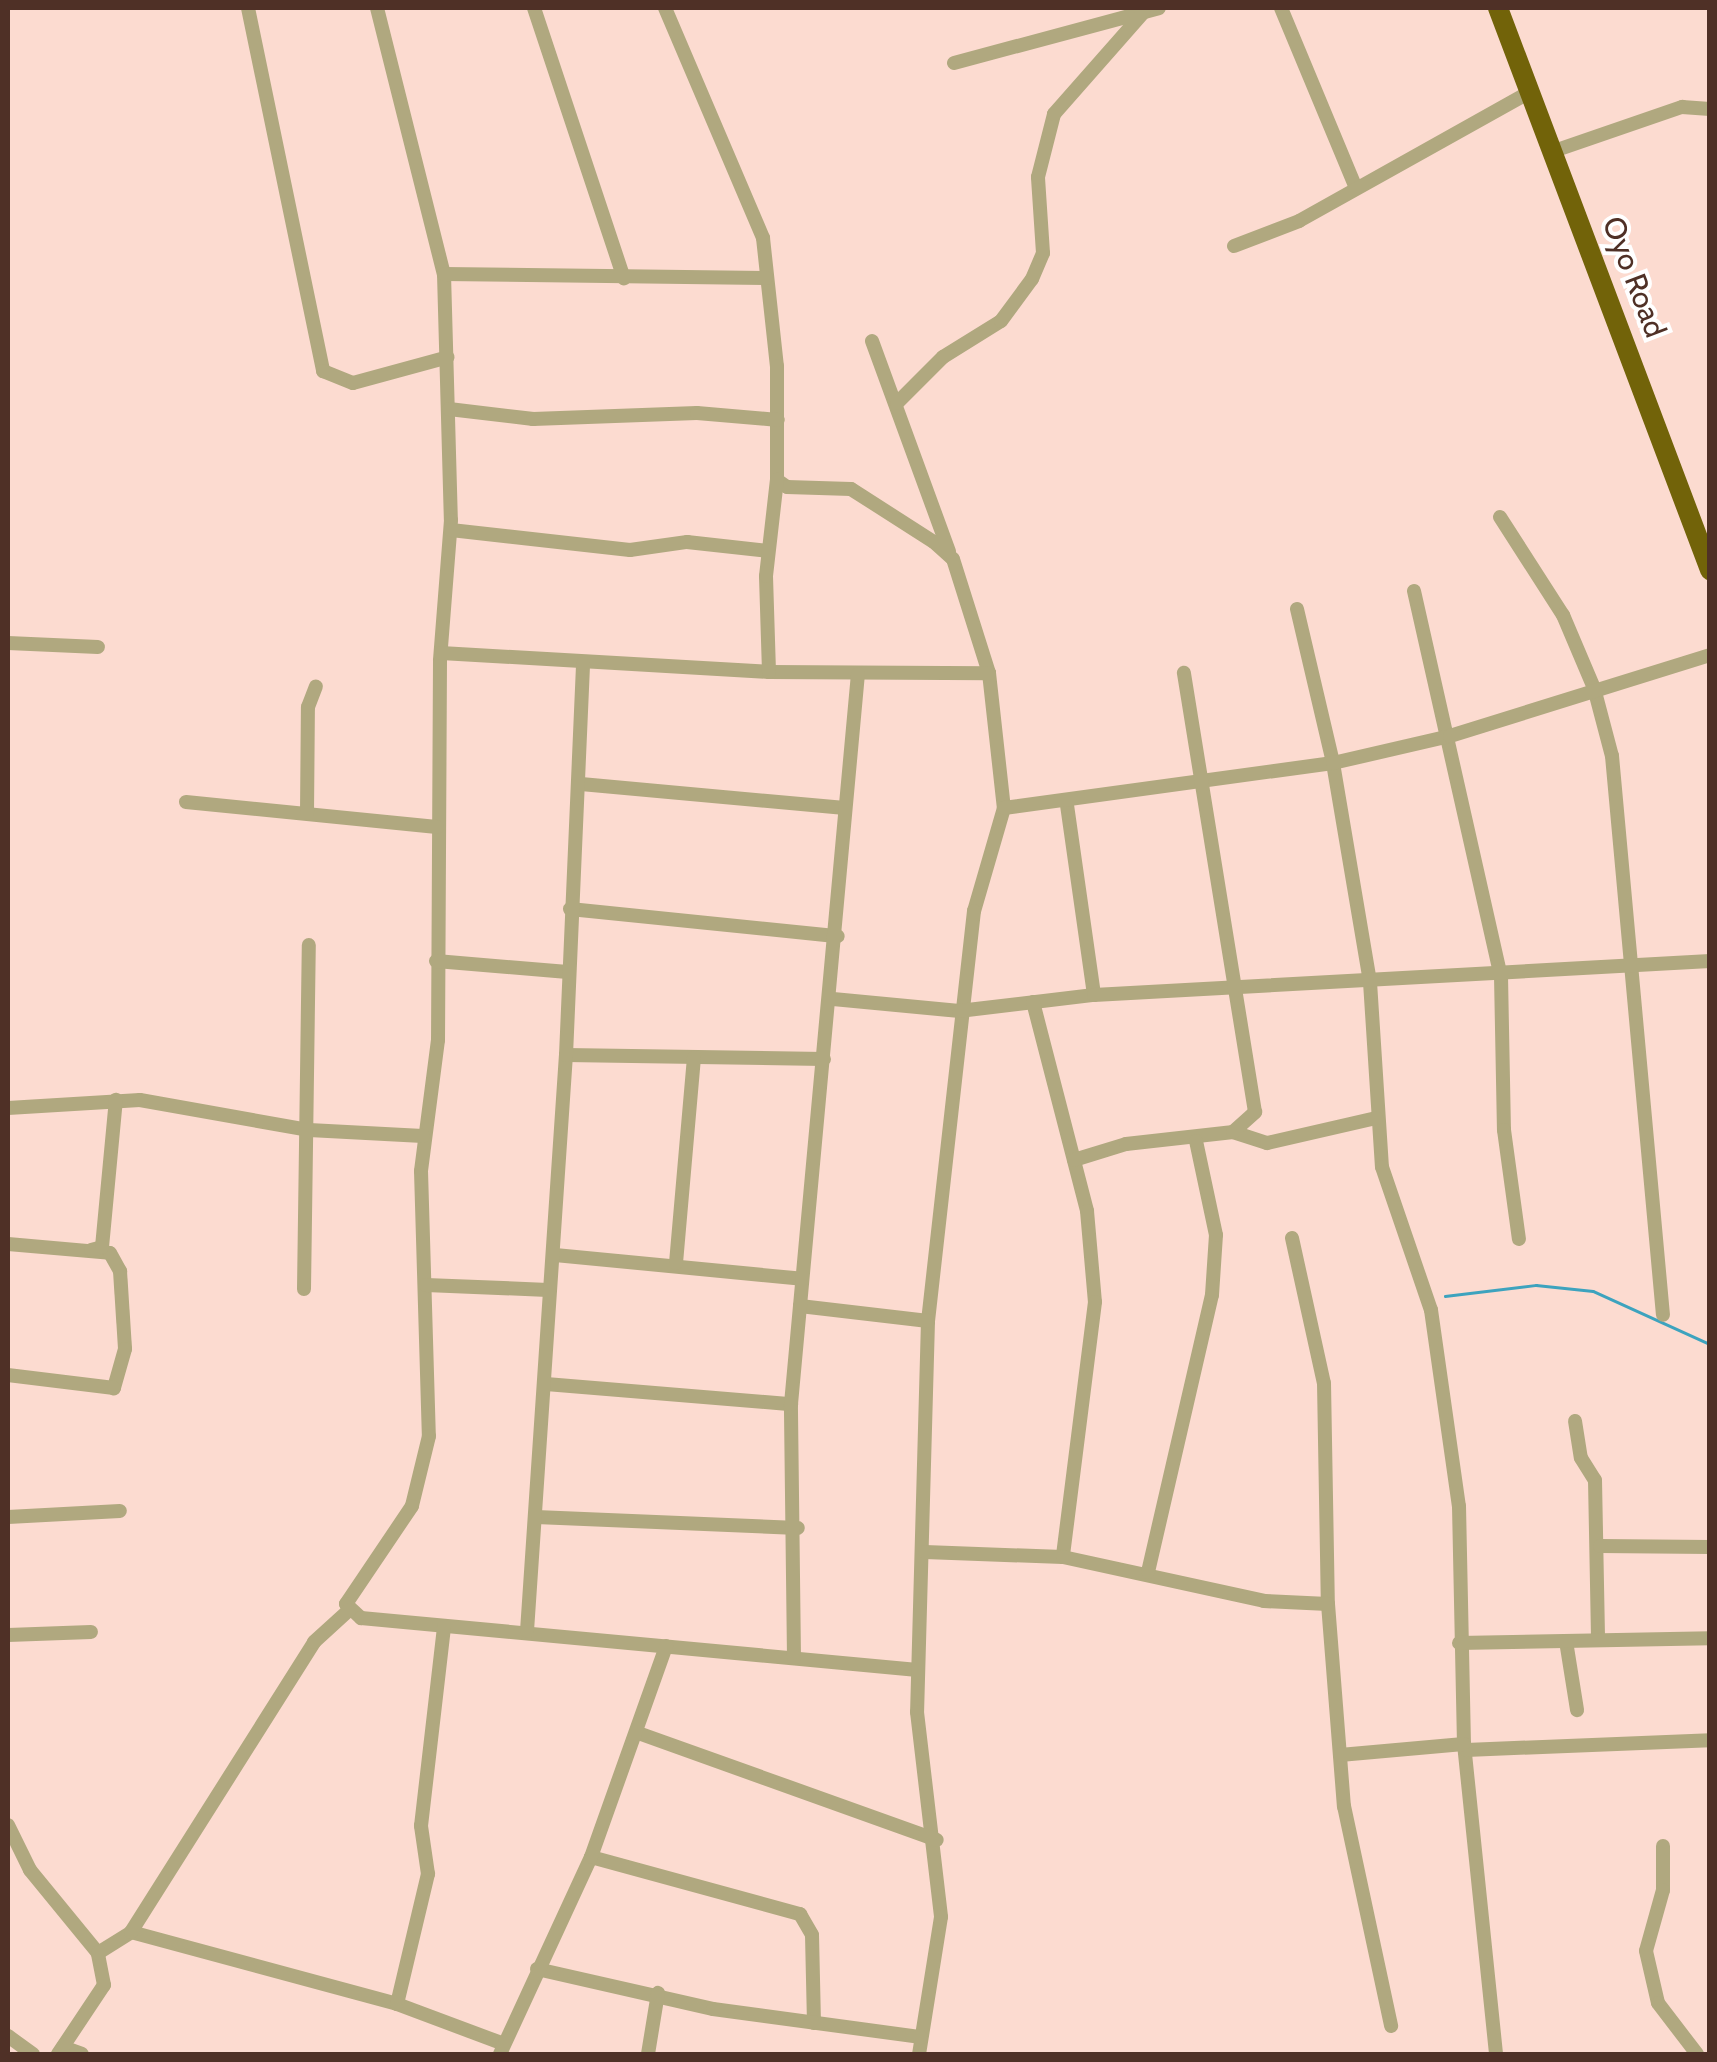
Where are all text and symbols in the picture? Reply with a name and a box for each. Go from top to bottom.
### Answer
street label: Oyo Road [1595,212,1673,342]

